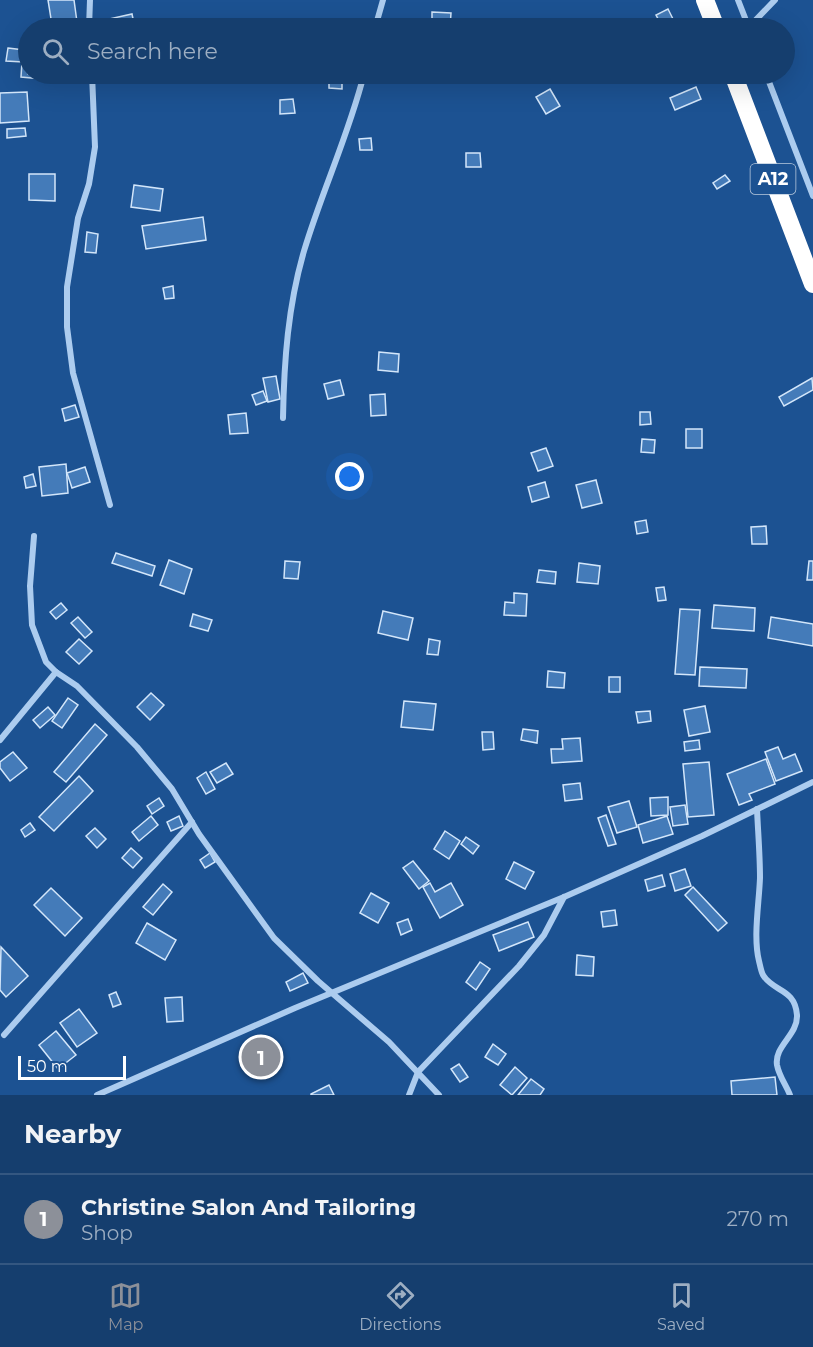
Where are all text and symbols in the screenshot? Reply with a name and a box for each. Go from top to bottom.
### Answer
search box [18,18,795,84]
icon: search [39,35,72,68]
text: Search here [87,38,218,65]
road number: A12 [750,164,796,194]
your location [335,462,364,491]
pin: 1 [242,1034,280,1080]
scale bar [18,1053,126,1080]
text: 50 m [27,1057,68,1076]
text: Nearby [24,1118,121,1150]
text: Christine Salon And Tailoring [81,1194,416,1221]
text: 1 [40,1207,47,1231]
text: 270 m [727,1207,789,1231]
text: Shop [81,1221,133,1245]
tab: Map [108,1279,143,1334]
tab: Directions [359,1279,441,1334]
tab: Saved [657,1279,705,1334]

